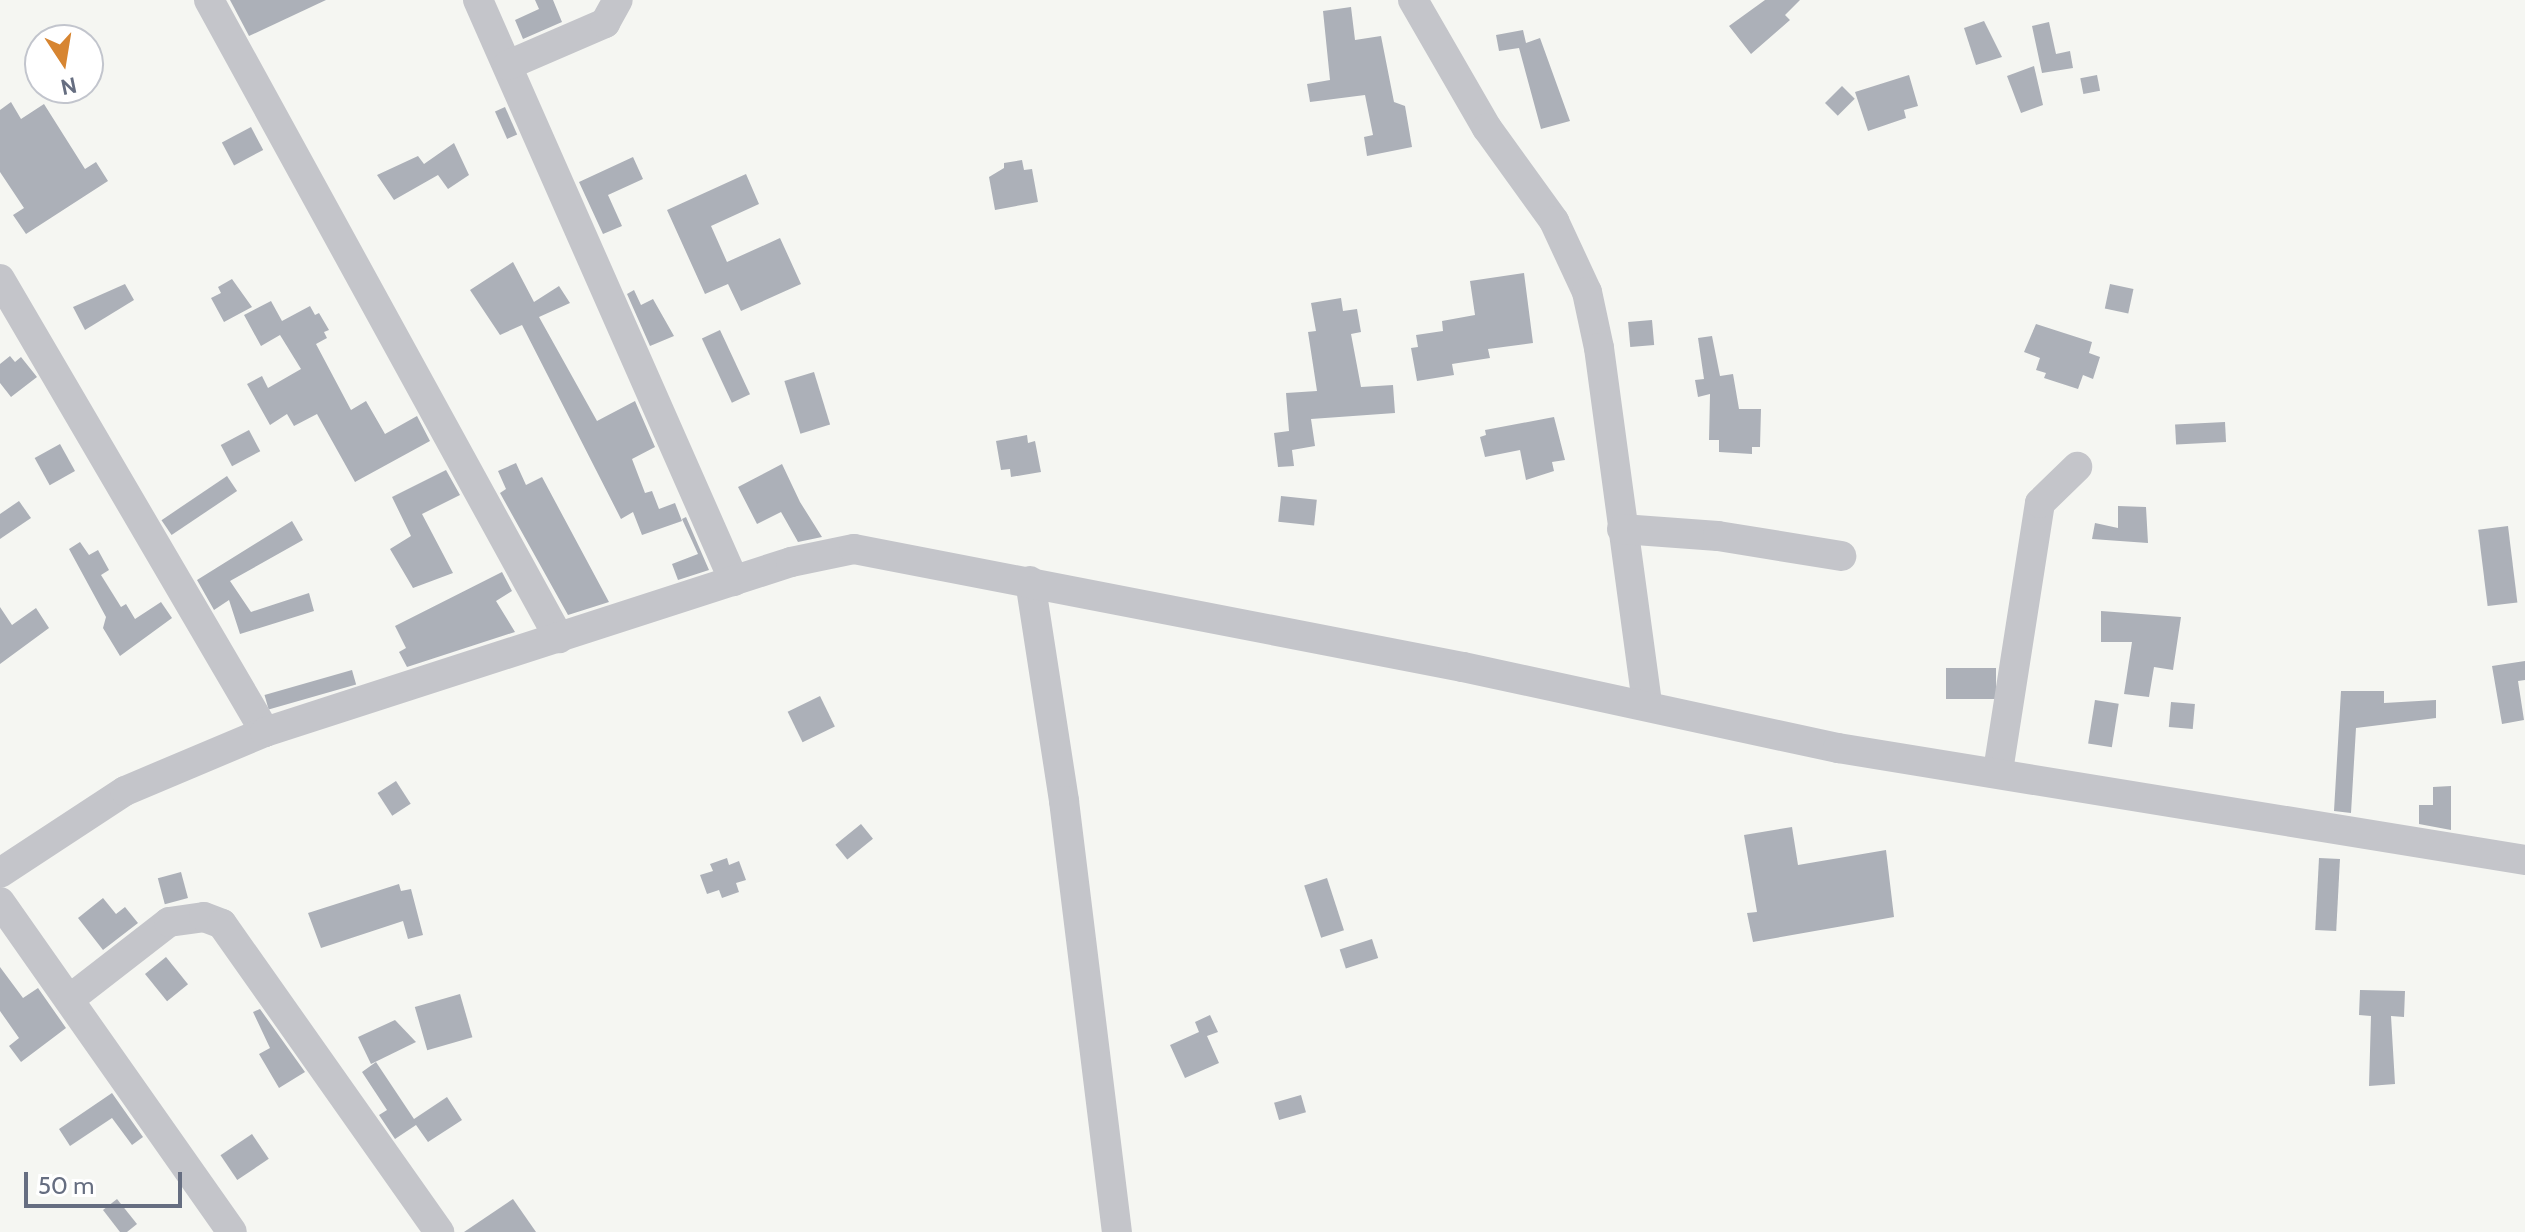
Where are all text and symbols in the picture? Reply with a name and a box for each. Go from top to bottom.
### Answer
north arrow [24,24,104,104]
text: N [58,71,79,101]
scale bar [28,1156,186,1206]
text: 50 m [38,1171,94,1200]

